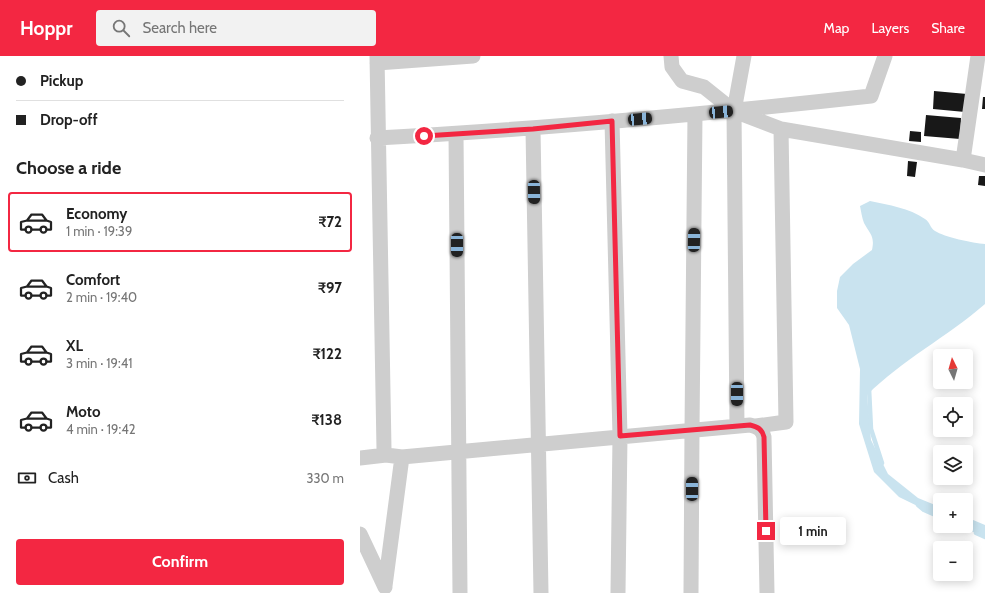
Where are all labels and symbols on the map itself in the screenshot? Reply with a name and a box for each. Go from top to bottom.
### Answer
car [709,105,733,119]
car [628,112,652,126]
route start [415,127,433,145]
car [528,180,540,204]
car [688,228,700,252]
car [451,233,463,257]
north arrow [933,349,973,389]
car [731,382,743,406]
car [686,477,698,501]
callout: 1 min [780,517,846,545]
route end [757,522,775,540]

